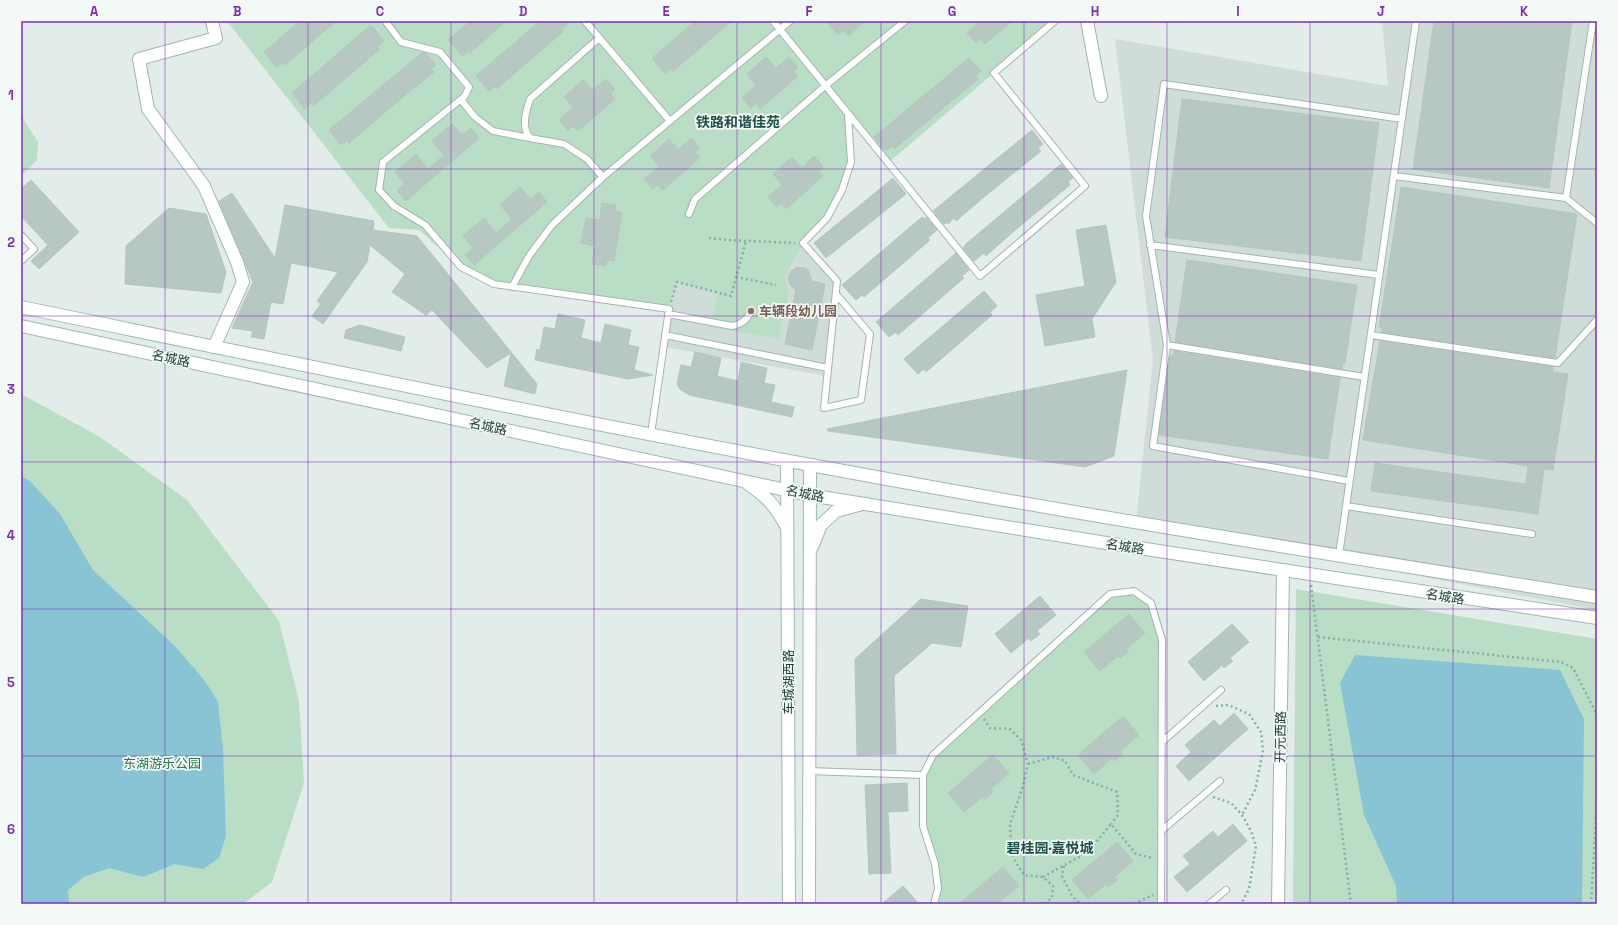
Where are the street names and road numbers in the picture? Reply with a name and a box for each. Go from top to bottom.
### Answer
street label: 名城路 [150,346,192,371]
street label: 名城路 [467,414,509,439]
street label: 名城路 [784,481,826,506]
street label: 名城路 [1104,535,1146,558]
street label: 名城路 [1424,585,1466,608]
street label: 车城湖西路 [780,649,797,715]
street label: 开元西路 [1272,711,1289,763]

